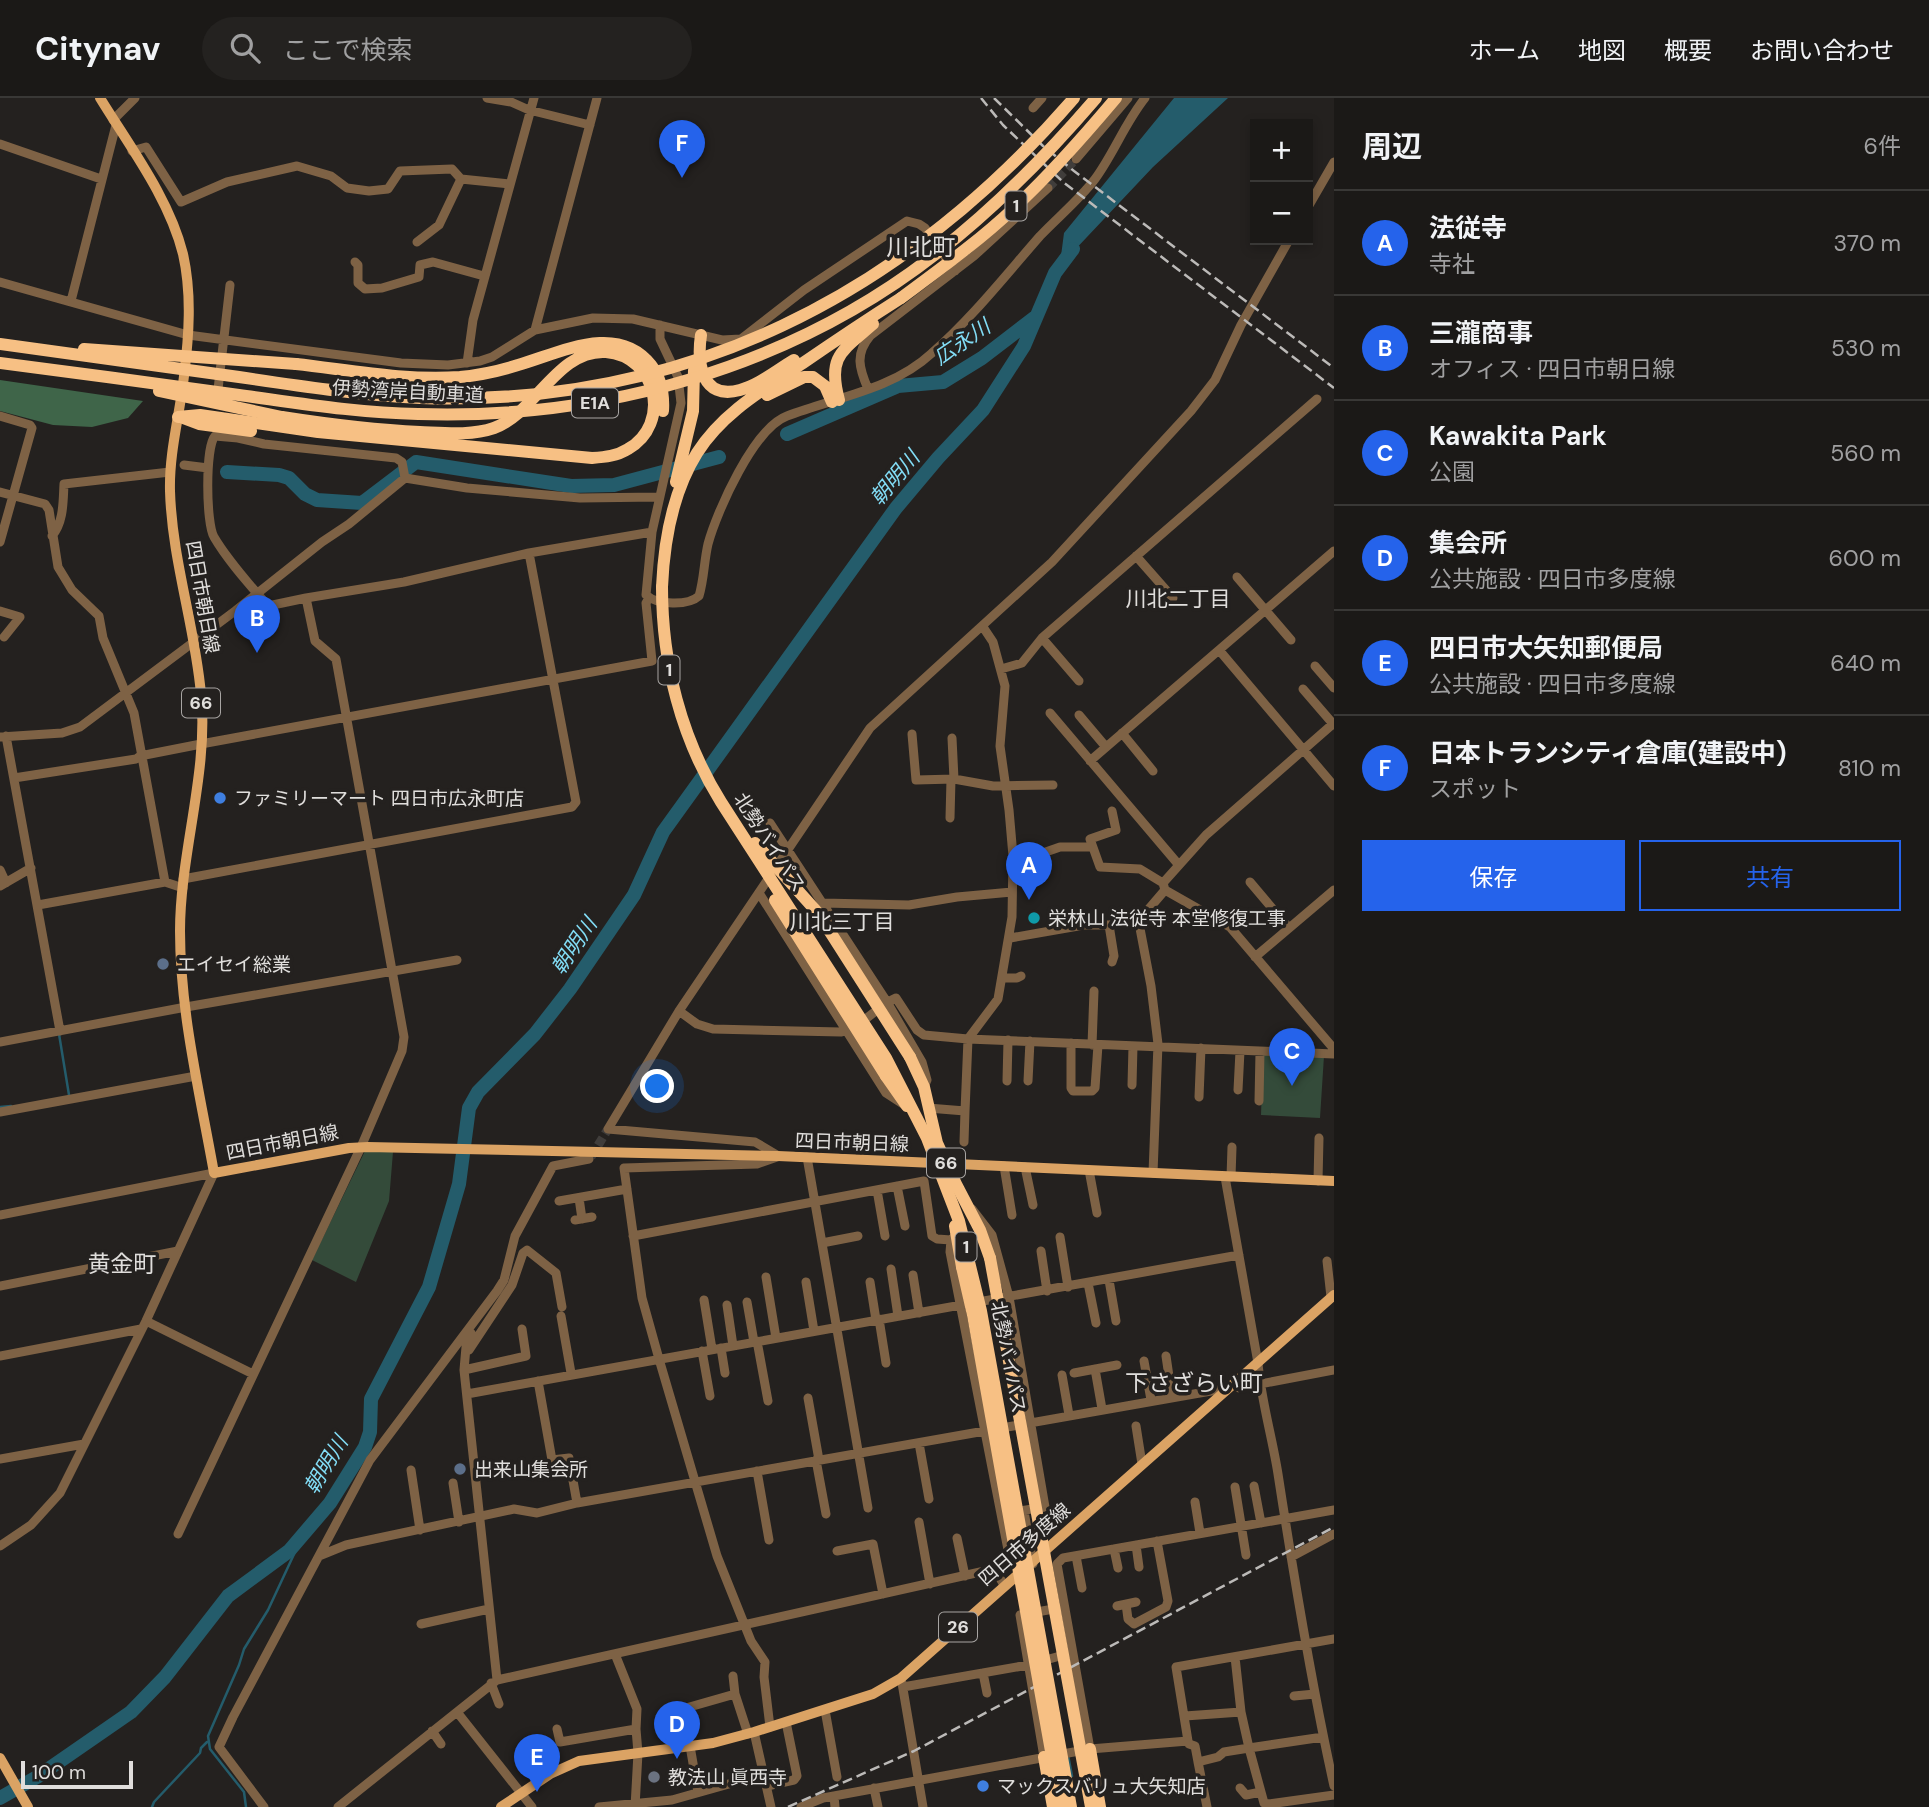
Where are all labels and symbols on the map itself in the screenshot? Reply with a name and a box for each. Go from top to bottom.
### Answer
pin: F [659,120,705,178]
road number: 1 [1006,192,1026,220]
district label: 川北町 [887,232,956,262]
water label: 広永川 [928,312,998,371]
street label: 伊勢湾岸自動車道 [331,375,485,408]
road number: E1A [572,388,618,418]
water label: 朝明川 [864,443,927,511]
street label: 四日市朝日線 [180,539,225,655]
district label: 川北二丁目 [1126,585,1231,613]
pin: B [234,595,280,653]
road number: 1 [658,656,680,684]
road number: 66 [182,688,220,718]
place label: ファミリーマート 四日市広永町店 [234,786,524,811]
street label: 北勢バイパス [728,788,811,897]
marker: ファミリーマート 四日市広永町店 [212,790,228,806]
pin: A [1006,842,1052,900]
place label: 栄林山 法従寺 本堂修復工事 [1048,906,1286,931]
district label: 川北三丁目 [790,908,895,936]
water label: 朝明川 [545,910,604,980]
marker: 栄林山 法従寺 本堂修復工事 [1026,910,1042,926]
place label: エイセイ総業 [177,952,291,977]
marker: エイセイ総業 [155,956,171,972]
pin: C [1269,1028,1315,1086]
your location [640,1069,674,1103]
street label: 四日市朝日線 [224,1119,340,1166]
street label: 四日市朝日線 [795,1128,909,1157]
road number: 66 [927,1148,965,1178]
road number: 1 [956,1232,976,1262]
district label: 黄金町 [88,1249,157,1279]
street label: 北勢バイパス [985,1299,1032,1415]
district label: 下さざらい町 [1125,1368,1263,1398]
water label: 朝明川 [298,1429,355,1499]
place label: 出来山集会所 [474,1457,588,1482]
marker: 出来山集会所 [452,1461,468,1477]
street label: 四日市多度線 [973,1498,1076,1591]
road number: 26 [939,1612,977,1642]
pin: D [654,1701,700,1759]
pin: E [514,1734,560,1792]
scale bar [21,1758,133,1790]
place label: 教法山 眞西寺 [668,1765,787,1790]
marker: 教法山 眞西寺 [646,1769,662,1785]
place label: マックスバリュ大矢知店 [997,1774,1205,1799]
marker: マックスバリュ大矢知店 [975,1778,991,1794]

